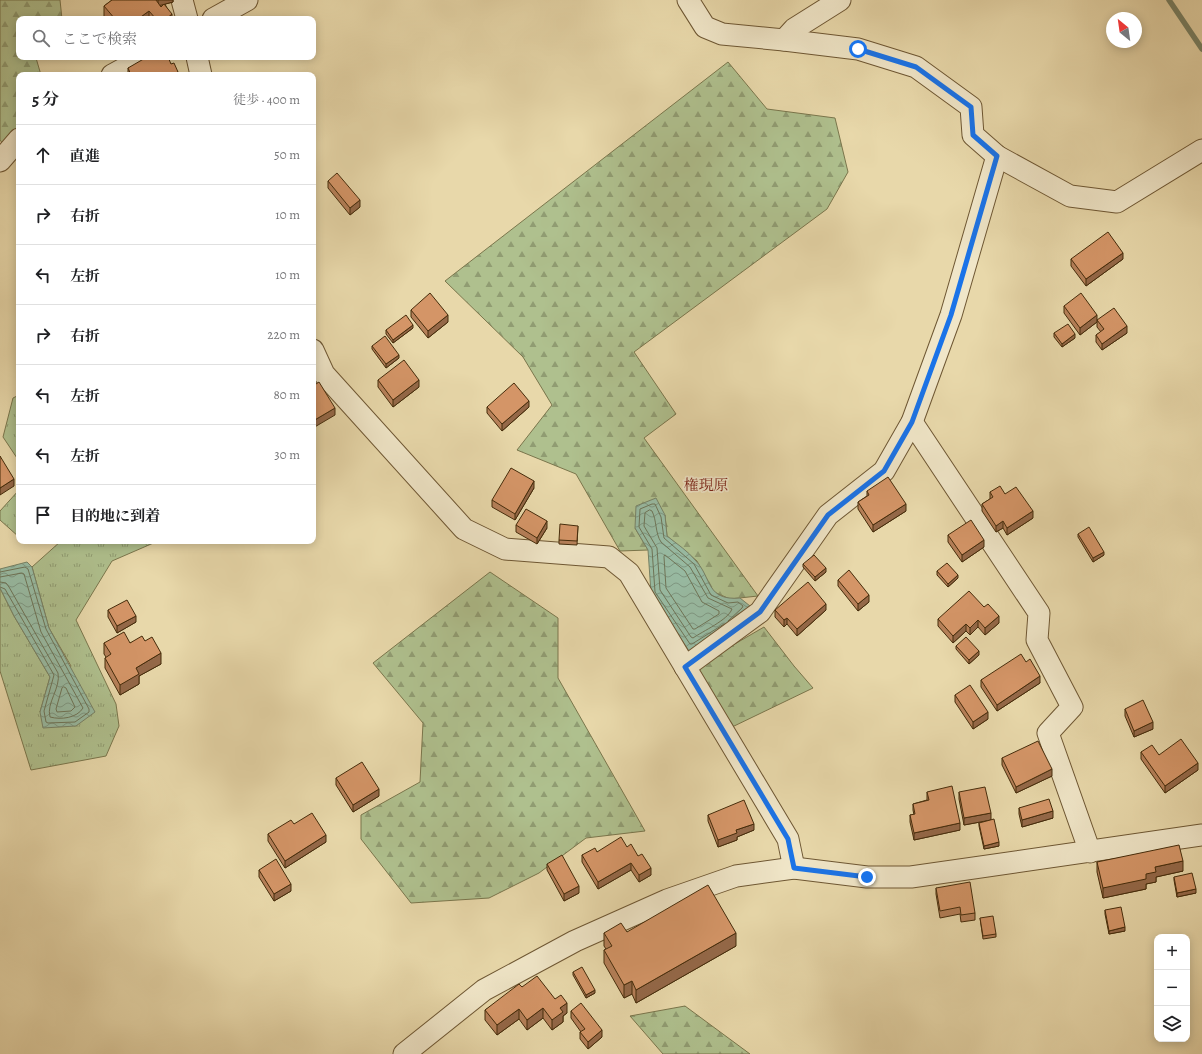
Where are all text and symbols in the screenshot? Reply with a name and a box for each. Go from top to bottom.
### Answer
north arrow [1106,12,1142,48]
search box [16,16,316,60]
icon: search [30,27,52,49]
text: ここで検索 [62,29,137,49]
route start [849,40,867,58]
text: 5 分 [32,88,59,111]
text: 徒歩 · 400 m [233,91,300,108]
icon: ahead [32,144,54,166]
text: 直進 [70,146,100,166]
text: 50 m [274,146,300,163]
icon: right [32,204,54,226]
text: 右折 [70,206,100,226]
text: 10 m [275,206,300,223]
icon: left [32,264,54,286]
text: 左折 [70,266,100,286]
text: 10 m [275,266,300,283]
icon: right [32,324,54,346]
text: 右折 [70,326,100,346]
text: 220 m [267,326,300,343]
icon: left [32,384,54,406]
text: 左折 [70,386,100,406]
text: 80 m [273,386,300,403]
icon: left [32,444,54,466]
text: 左折 [70,446,100,466]
text: 30 m [274,446,300,463]
district label: 権現原 [683,475,729,495]
icon: arrive [32,504,54,526]
text: 目的地に到着 [70,506,160,526]
route end [858,868,876,886]
map controls [1154,934,1190,1042]
button: + [1154,934,1190,970]
button: − [1154,970,1190,1006]
button: layers [1154,1006,1190,1042]

